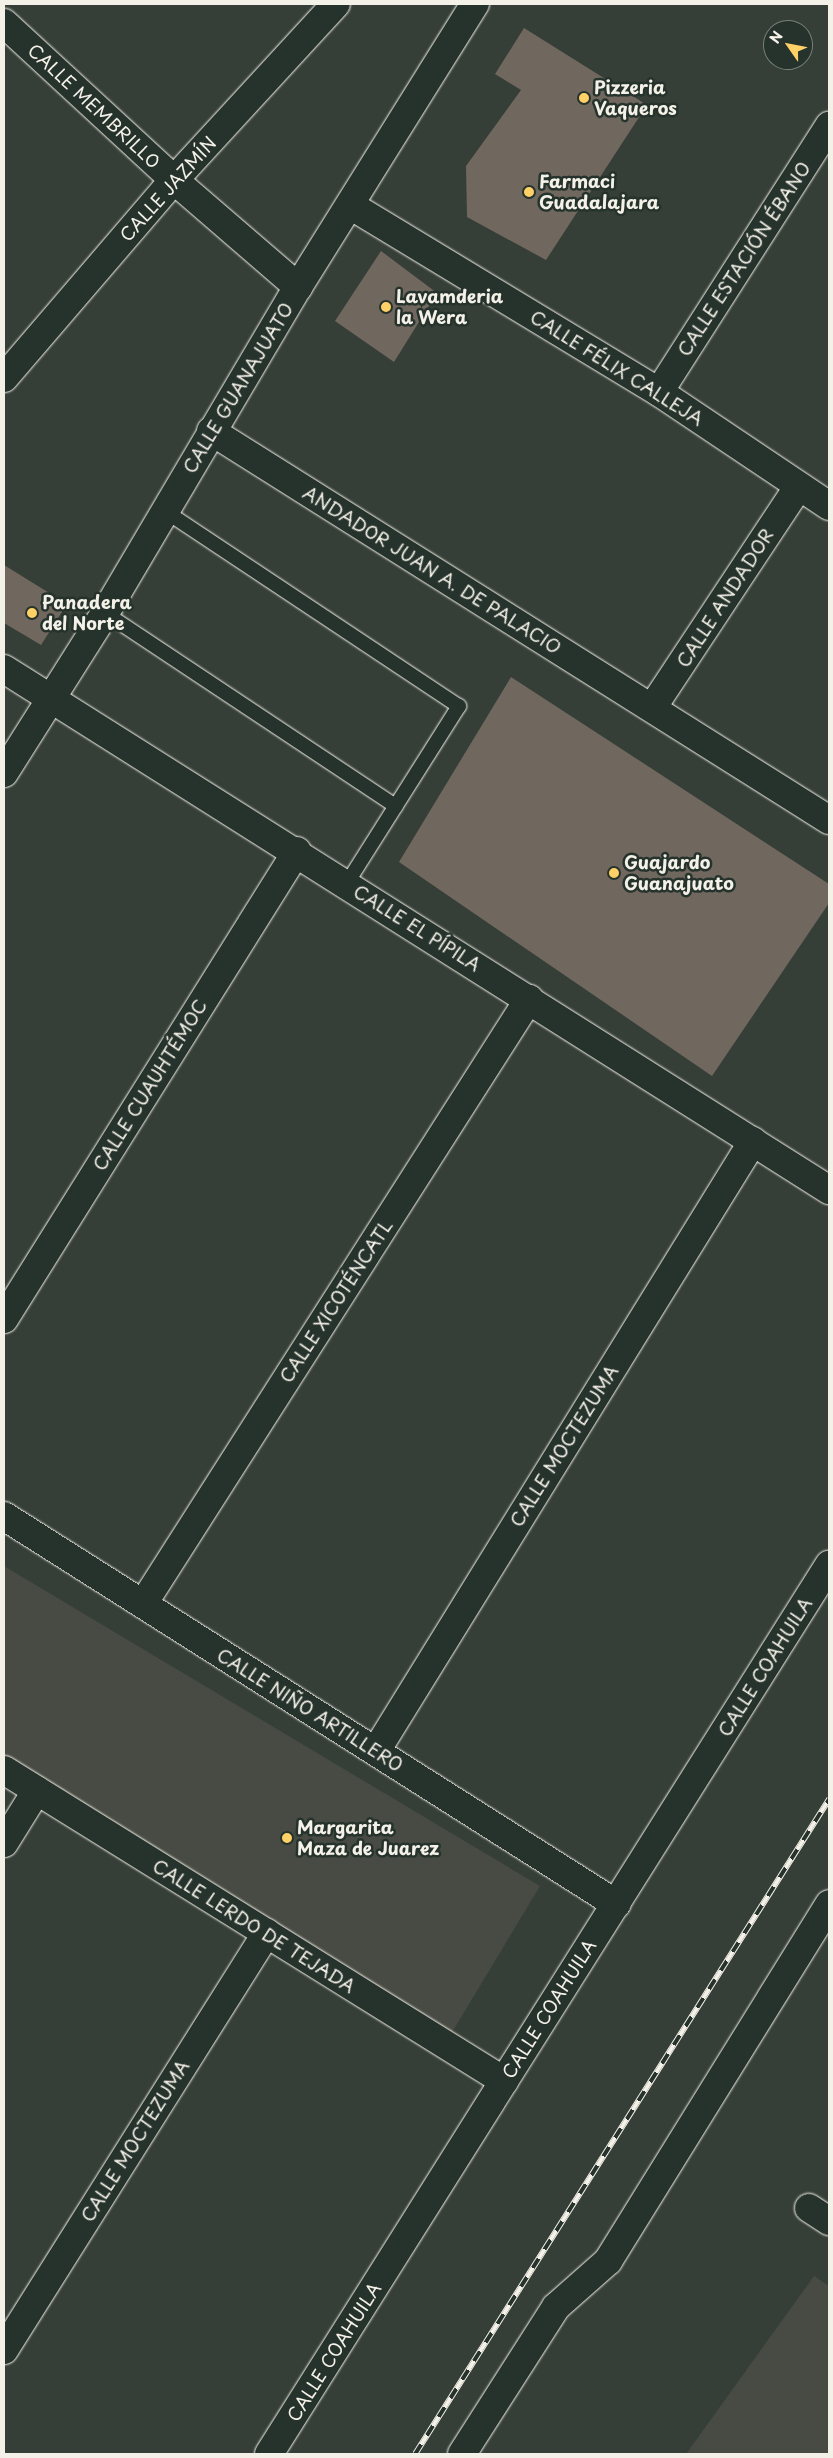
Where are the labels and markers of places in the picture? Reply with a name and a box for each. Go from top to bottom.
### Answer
place label: Pizzeria Vaqueros [594,77,677,120]
marker: Pizzeria Vaqueros [578,92,590,104]
place label: Farmaci Guadalajara [539,171,659,213]
marker: Farmaci Guadalajara [523,186,535,198]
place label: Lavamderia la Wera [396,286,503,328]
marker: Lavamderia la Wera [380,301,392,313]
place label: Panadera del Norte [42,592,132,634]
marker: Panadera del Norte [26,607,38,619]
place label: Guajardo Guanajuato [624,852,734,894]
marker: Guajardo Guanajuato [608,867,620,879]
place label: Margarita Maza de Juarez [297,1817,443,1860]
marker: Margarita Maza de Juarez [281,1832,293,1844]

